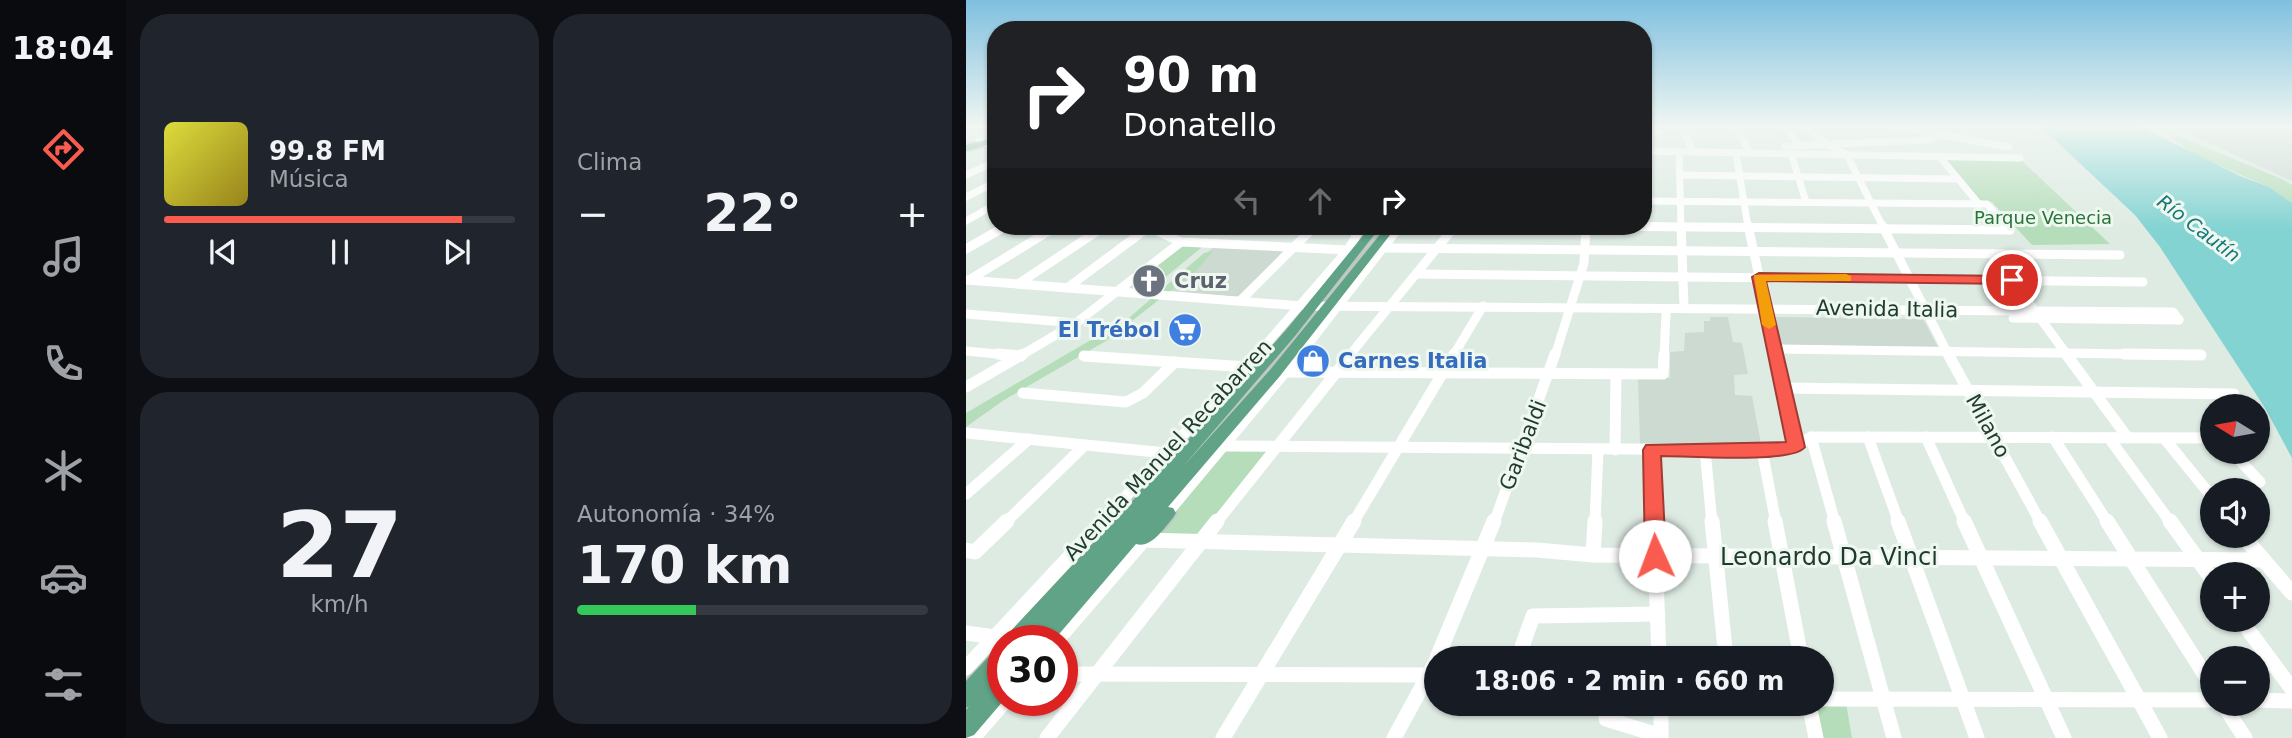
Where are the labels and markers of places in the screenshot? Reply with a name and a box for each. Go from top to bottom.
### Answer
pin [1982,250,2042,310]
church icon: Cruz [1130,262,1168,300]
place label: Cruz [1174,269,1227,293]
supermarket icon: El Trébol [1166,311,1204,349]
place label: El Trébol [1058,318,1160,342]
shop icon: Carnes Italia [1294,342,1332,380]
place label: Carnes Italia [1338,349,1488,373]

